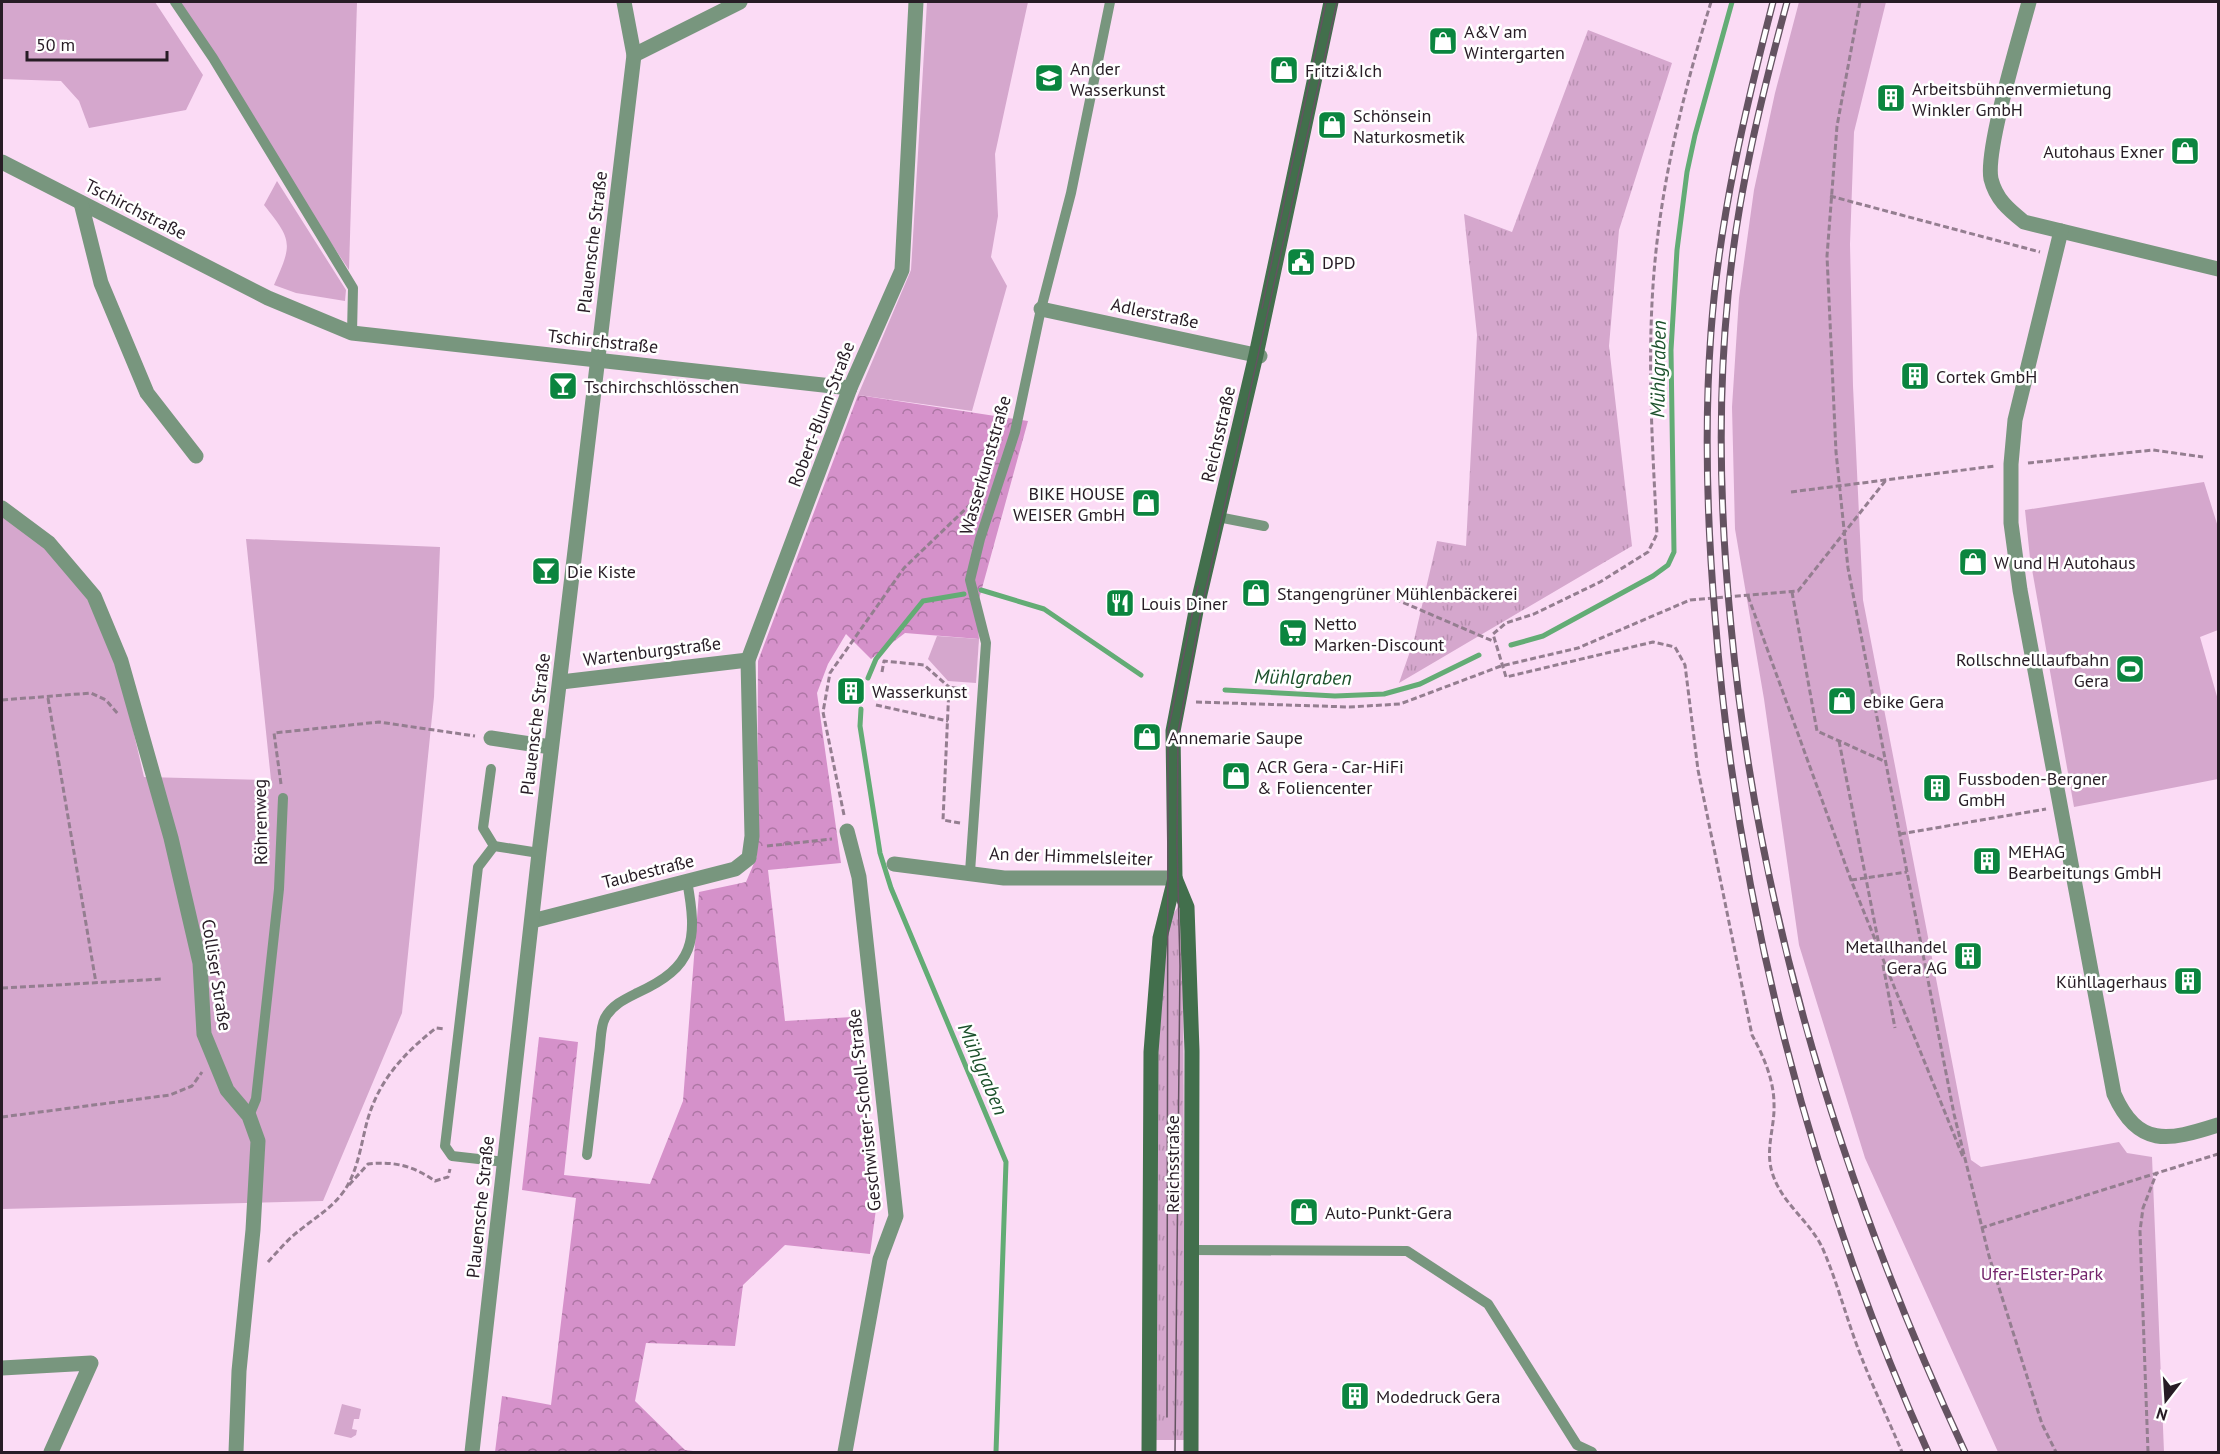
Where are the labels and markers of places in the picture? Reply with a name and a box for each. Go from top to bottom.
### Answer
place label: A&V am Wintergarten [1464,20,1565,64]
shop icon: A&V am Wintergarten [1427,25,1459,57]
shop icon: Fritzi&Ich [1268,54,1300,86]
place label: An der Wasserkunst [1070,57,1165,101]
place label: Fritzi&Ich [1305,59,1382,82]
school or university icon: An der Wasserkunst [1033,62,1065,94]
place label: Arbeitsbühnenvermietung Winkler GmbH [1912,77,2112,121]
building icon: Arbeitsbühnenvermietung Winkler GmbH [1875,82,1907,114]
place label: Schönsein Naturkosmetik [1353,104,1465,148]
shop icon: Schönsein Naturkosmetik [1316,109,1348,141]
shop icon: Autohaus Exner [2169,135,2201,167]
place label: Autohaus Exner [2043,140,2164,163]
public building icon: DPD [1285,246,1317,278]
place label: DPD [1322,251,1356,274]
building icon: Cortek GmbH [1899,360,1931,392]
place label: Cortek GmbH [1936,365,2037,388]
bar icon: Tschirchschlösschen [547,370,579,402]
place label: Tschirchschlösschen [584,375,739,398]
place label: BIKE HOUSE WEISER GmbH [1013,482,1125,526]
shop icon: BIKE HOUSE WEISER GmbH [1130,487,1162,519]
shop icon: W und H Autohaus [1957,546,1989,578]
place label: W und H Autohaus [1994,551,2135,574]
bar icon: Die Kiste [530,555,562,587]
place label: Die Kiste [567,560,636,583]
shop icon: Stangengrüner Mühlenbäckerei [1240,577,1272,609]
place label: Stangengrüner Mühlenbäckerei [1277,582,1518,605]
restaurant icon: Louis Diner [1104,587,1136,619]
place label: Louis Diner [1141,592,1228,615]
place label: Netto Marken-Discount [1314,612,1444,656]
supermarket icon: Netto Marken-Discount [1277,617,1309,649]
place label: Rollschnelllaufbahn Gera [1956,648,2109,692]
sports icon: Rollschnelllaufbahn Gera [2114,653,2146,685]
building icon: Wasserkunst [835,675,867,707]
place label: Wasserkunst [872,680,967,703]
shop icon: ebike Gera [1826,685,1858,717]
place label: ebike Gera [1863,690,1944,713]
shop icon: Annemarie Saupe [1131,721,1163,753]
place label: Annemarie Saupe [1168,726,1303,749]
place label: ACR Gera - Car-HiFi & Foliencenter [1257,755,1404,799]
shop icon: ACR Gera - Car-HiFi & Foliencenter [1220,760,1252,792]
place label: Fussboden-Bergner GmbH [1958,767,2107,811]
building icon: Fussboden-Bergner GmbH [1921,772,1953,804]
place label: MEHAG Bearbeitungs GmbH [2008,840,2162,884]
building icon: MEHAG Bearbeitungs GmbH [1971,845,2003,877]
place label: Metallhandel Gera AG [1845,935,1948,979]
building icon: Metallhandel Gera AG [1952,940,1984,972]
building icon: Kühllagerhaus [2172,965,2204,997]
place label: Kühllagerhaus [2056,970,2167,993]
shop icon: Auto-Punkt-Gera [1288,1196,1320,1228]
place label: Auto-Punkt-Gera [1325,1201,1452,1224]
building icon: Modedruck Gera [1339,1380,1371,1412]
place label: Modedruck Gera [1376,1385,1500,1408]

